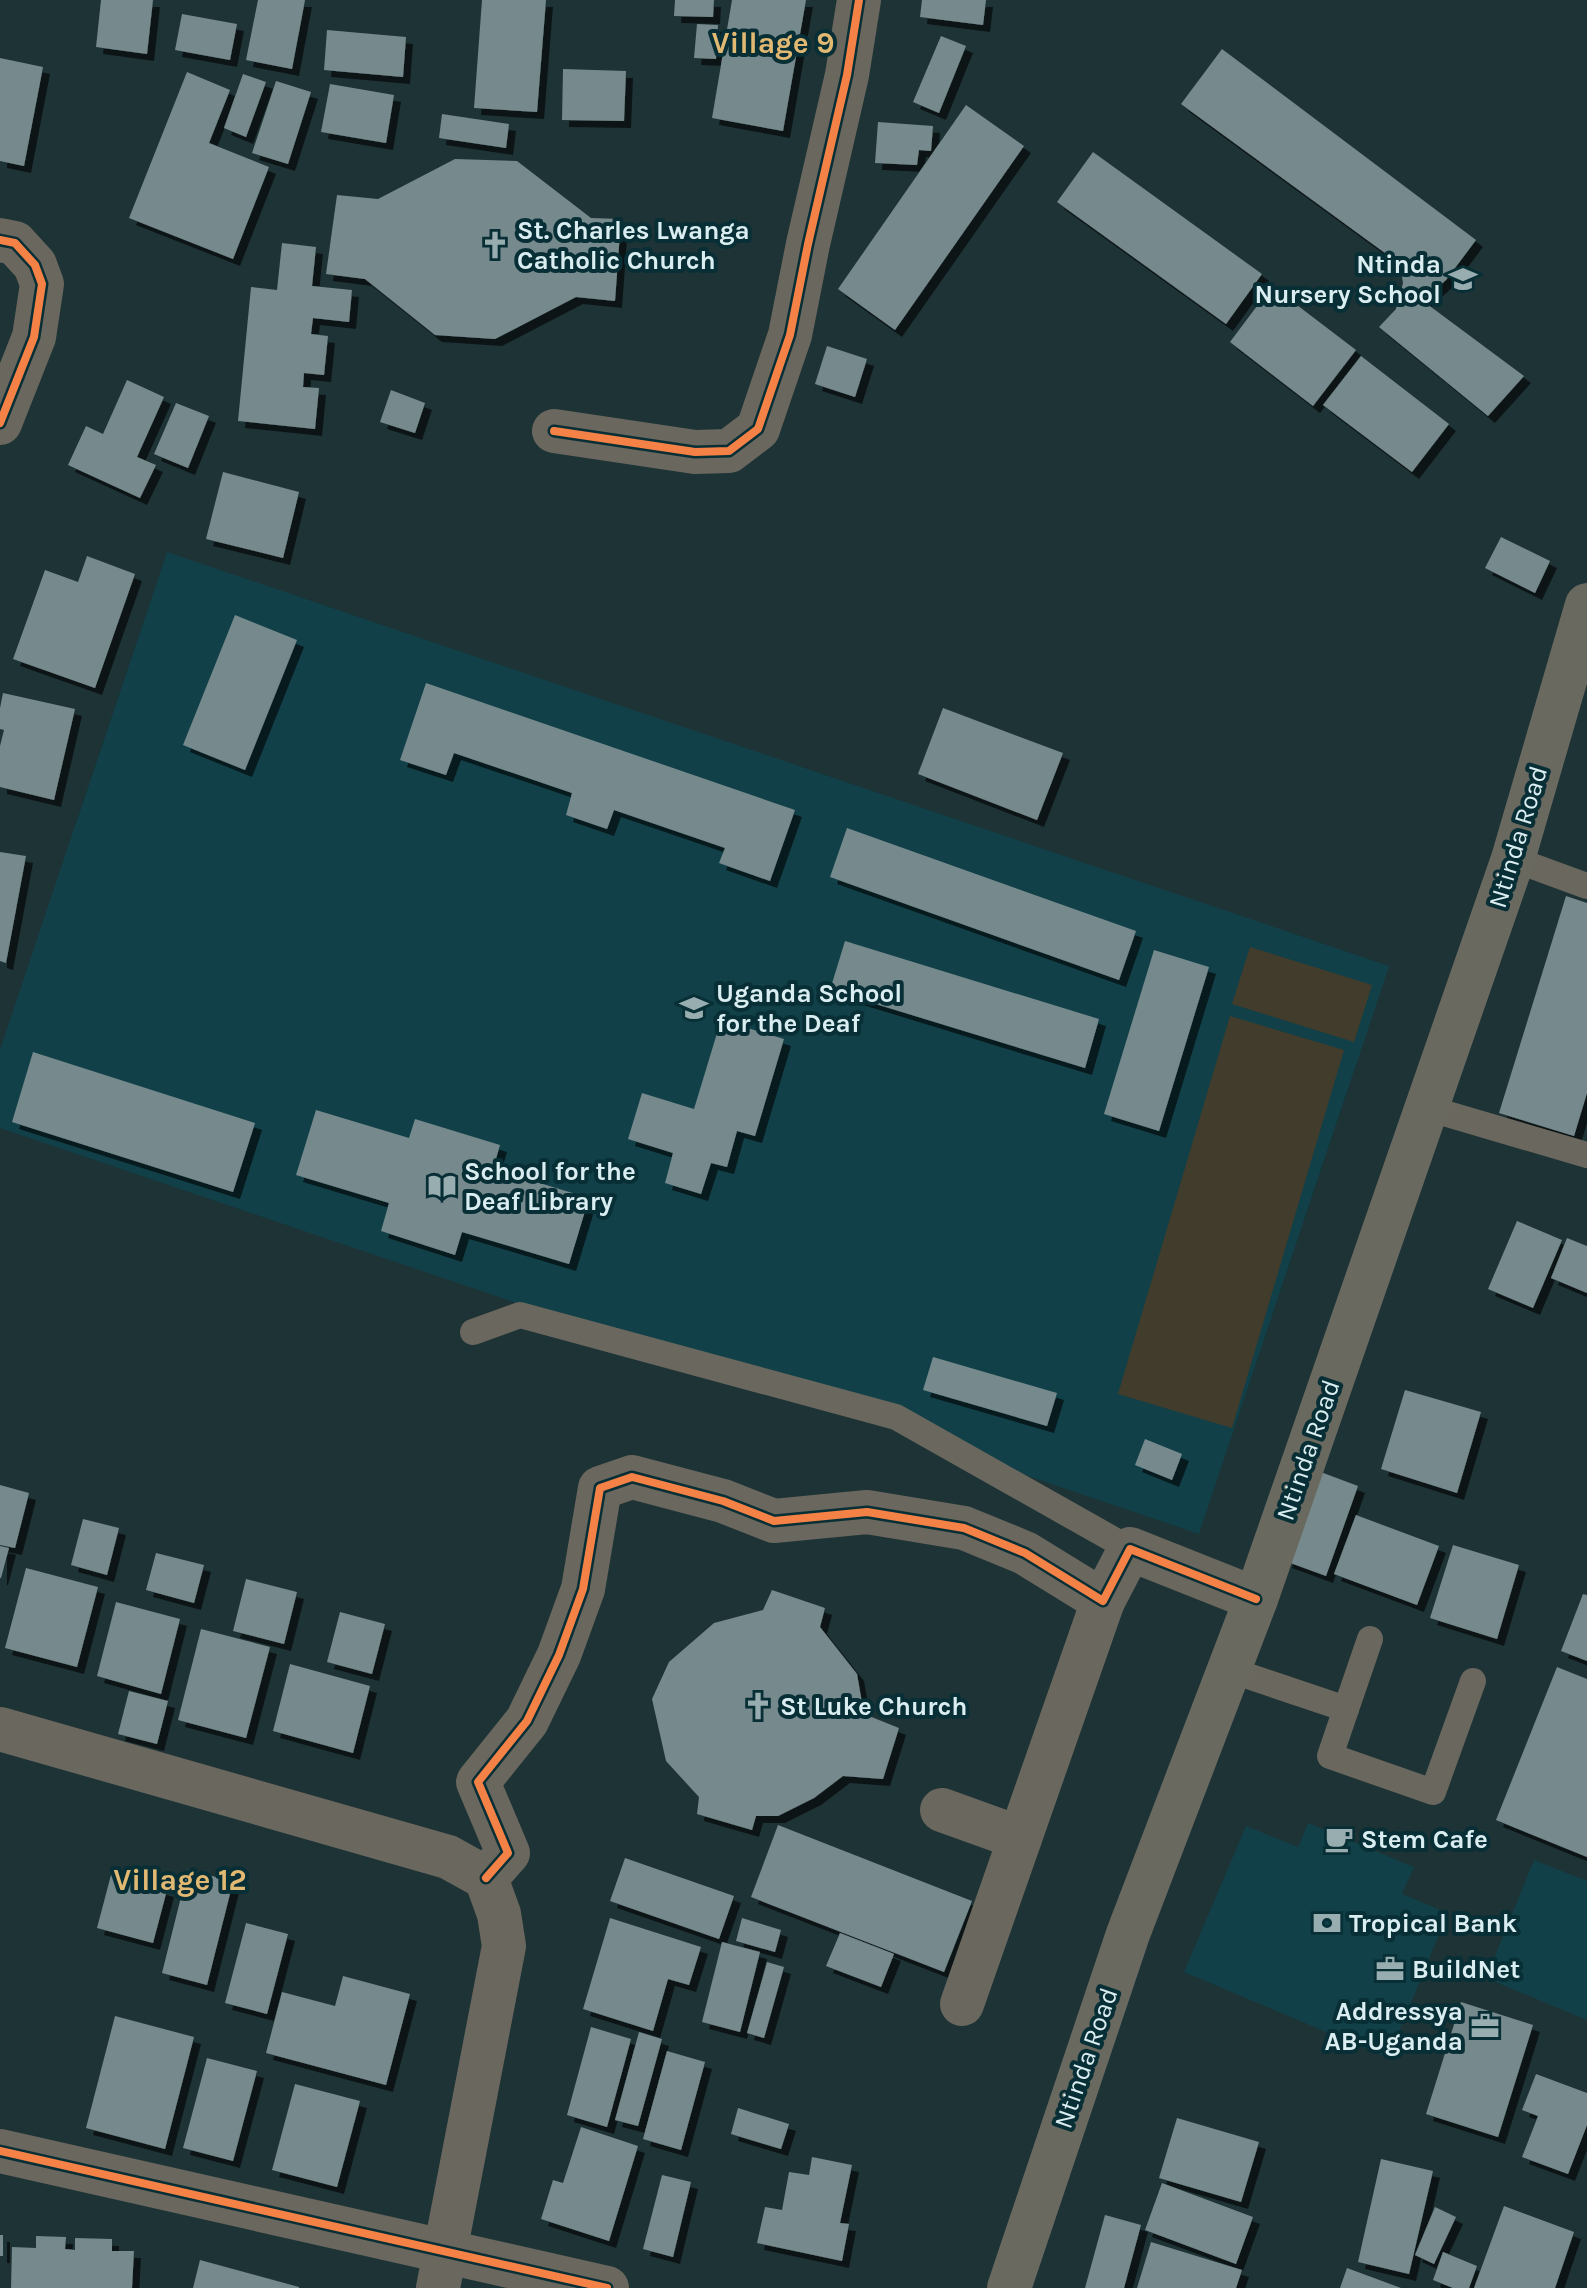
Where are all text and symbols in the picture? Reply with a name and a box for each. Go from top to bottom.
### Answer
district label: Village 9 [712,25,835,61]
place label: St. Charles Lwanga Catholic Church [517,215,750,276]
church icon: St. Charles Lwanga Catholic Church [480,230,510,260]
place label: Ntinda Nursery School [1255,249,1441,310]
school or university icon: Ntinda Nursery School [1448,264,1478,294]
street label: Ntinda Road [1482,762,1554,912]
place label: Uganda School for the Deaf [716,978,902,1039]
school or university icon: Uganda School for the Deaf [679,993,709,1023]
place label: School for the Deaf Library [464,1156,636,1217]
library icon: School for the Deaf Library [427,1171,457,1201]
street label: Ntinda Road [1269,1376,1347,1524]
church icon: St Luke Church [743,1691,773,1721]
place label: St Luke Church [780,1691,967,1722]
cafe icon: Stem Cafe [1324,1824,1354,1854]
place label: Stem Cafe [1361,1824,1488,1855]
district label: Village 12 [113,1862,247,1898]
bank icon: Tropical Bank [1312,1908,1342,1938]
place label: Tropical Bank [1349,1908,1517,1939]
office icon: BuildNet [1375,1954,1405,1984]
place label: BuildNet [1412,1954,1520,1985]
street label: Ntinda Road [1047,1984,1125,2132]
place label: Addressya AB-Uganda [1325,1996,1463,2057]
office icon: Addressya AB-Uganda [1470,2011,1500,2041]

